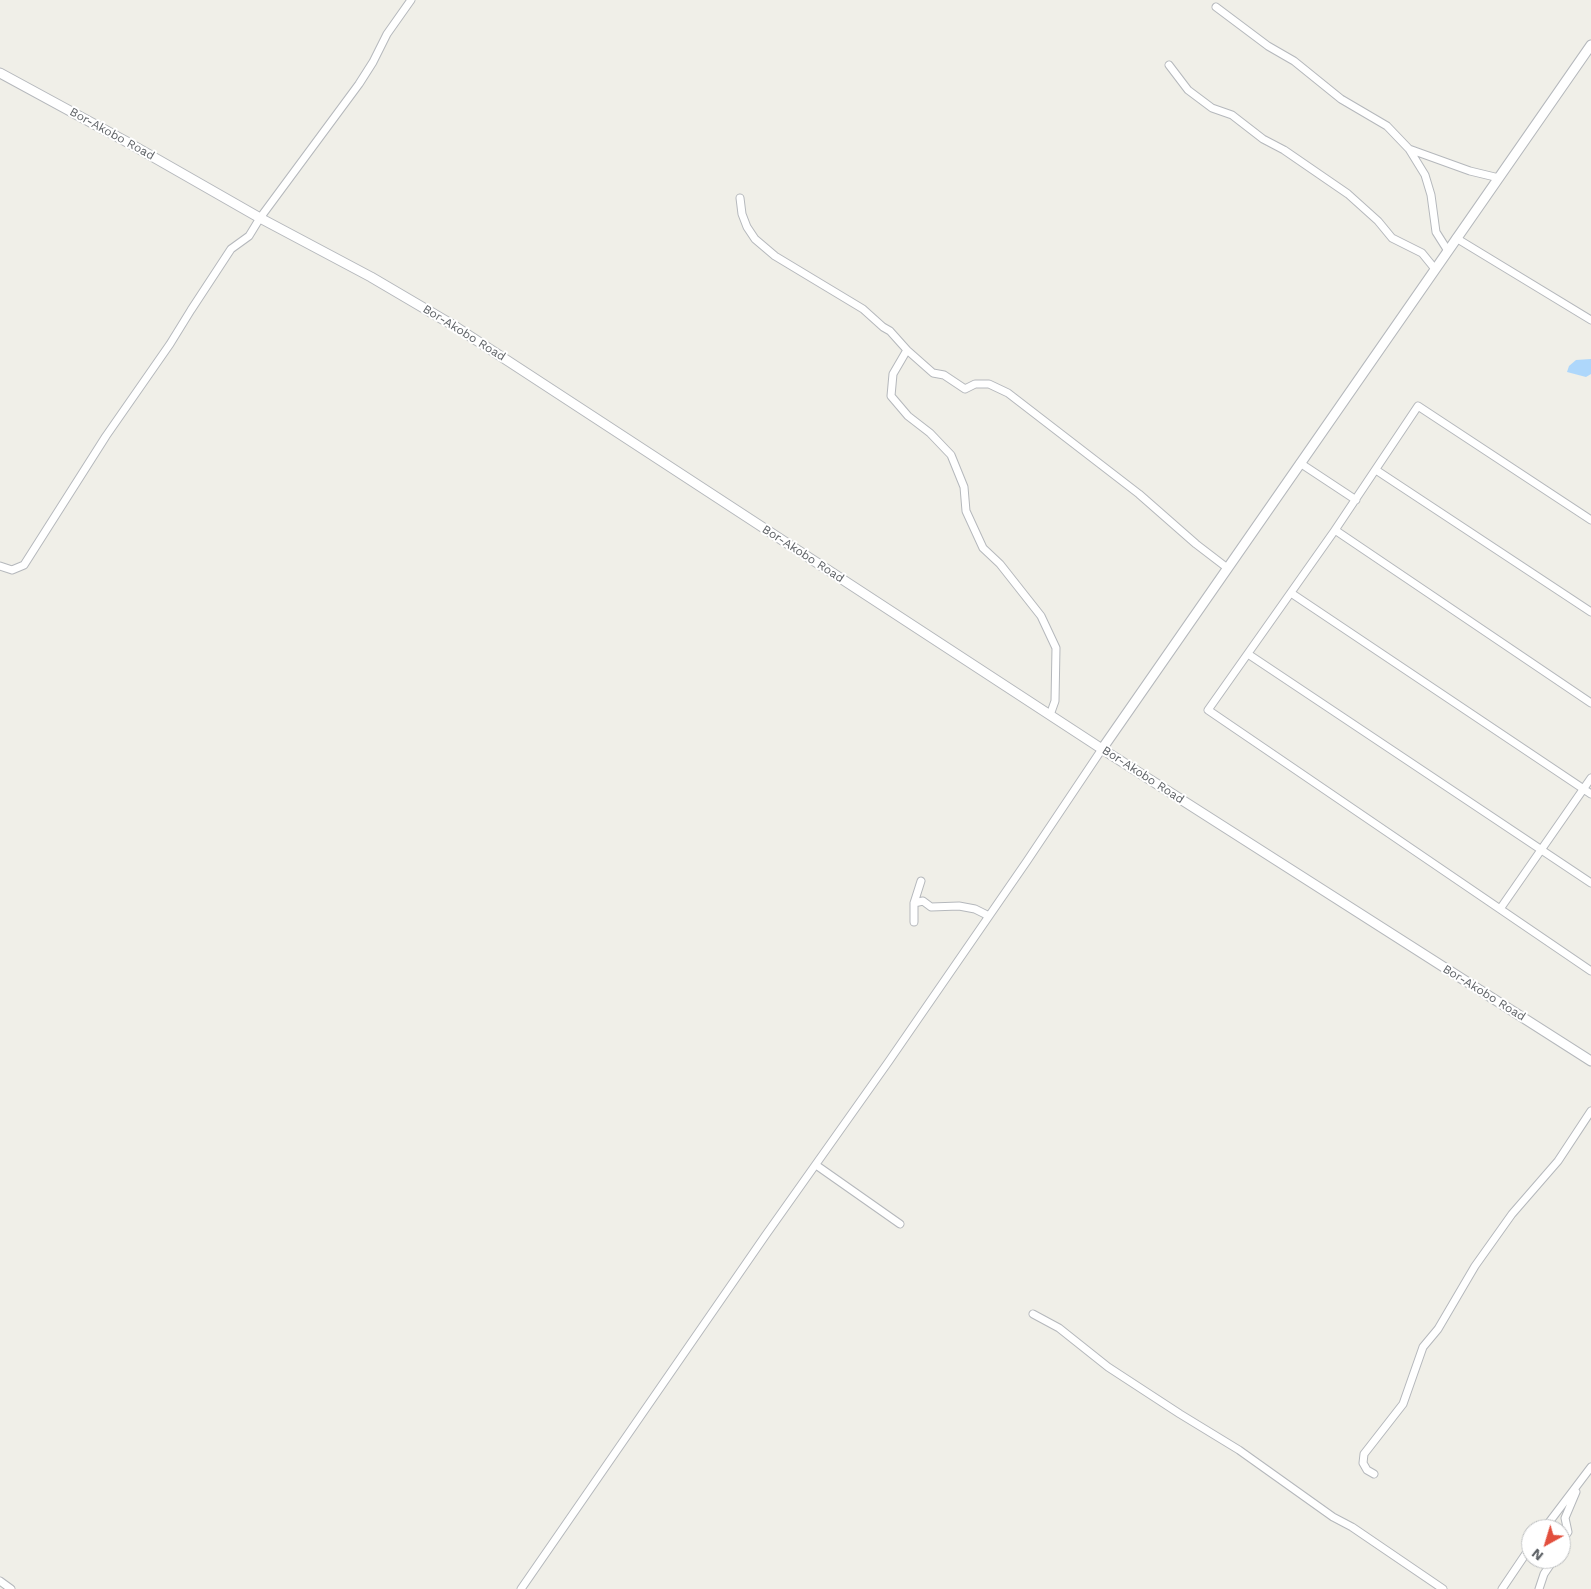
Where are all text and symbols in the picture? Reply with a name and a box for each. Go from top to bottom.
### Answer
street label: Bor-Akobo Road [67,105,157,163]
street label: Bor-Akobo Road [420,302,508,364]
street label: Bor-Akobo Road [759,522,847,586]
street label: Bor-Akobo Road [1099,743,1187,807]
street label: Bor-Akobo Road [1440,962,1528,1024]
north arrow [1521,1519,1571,1569]
text: N [1528,1545,1546,1564]

